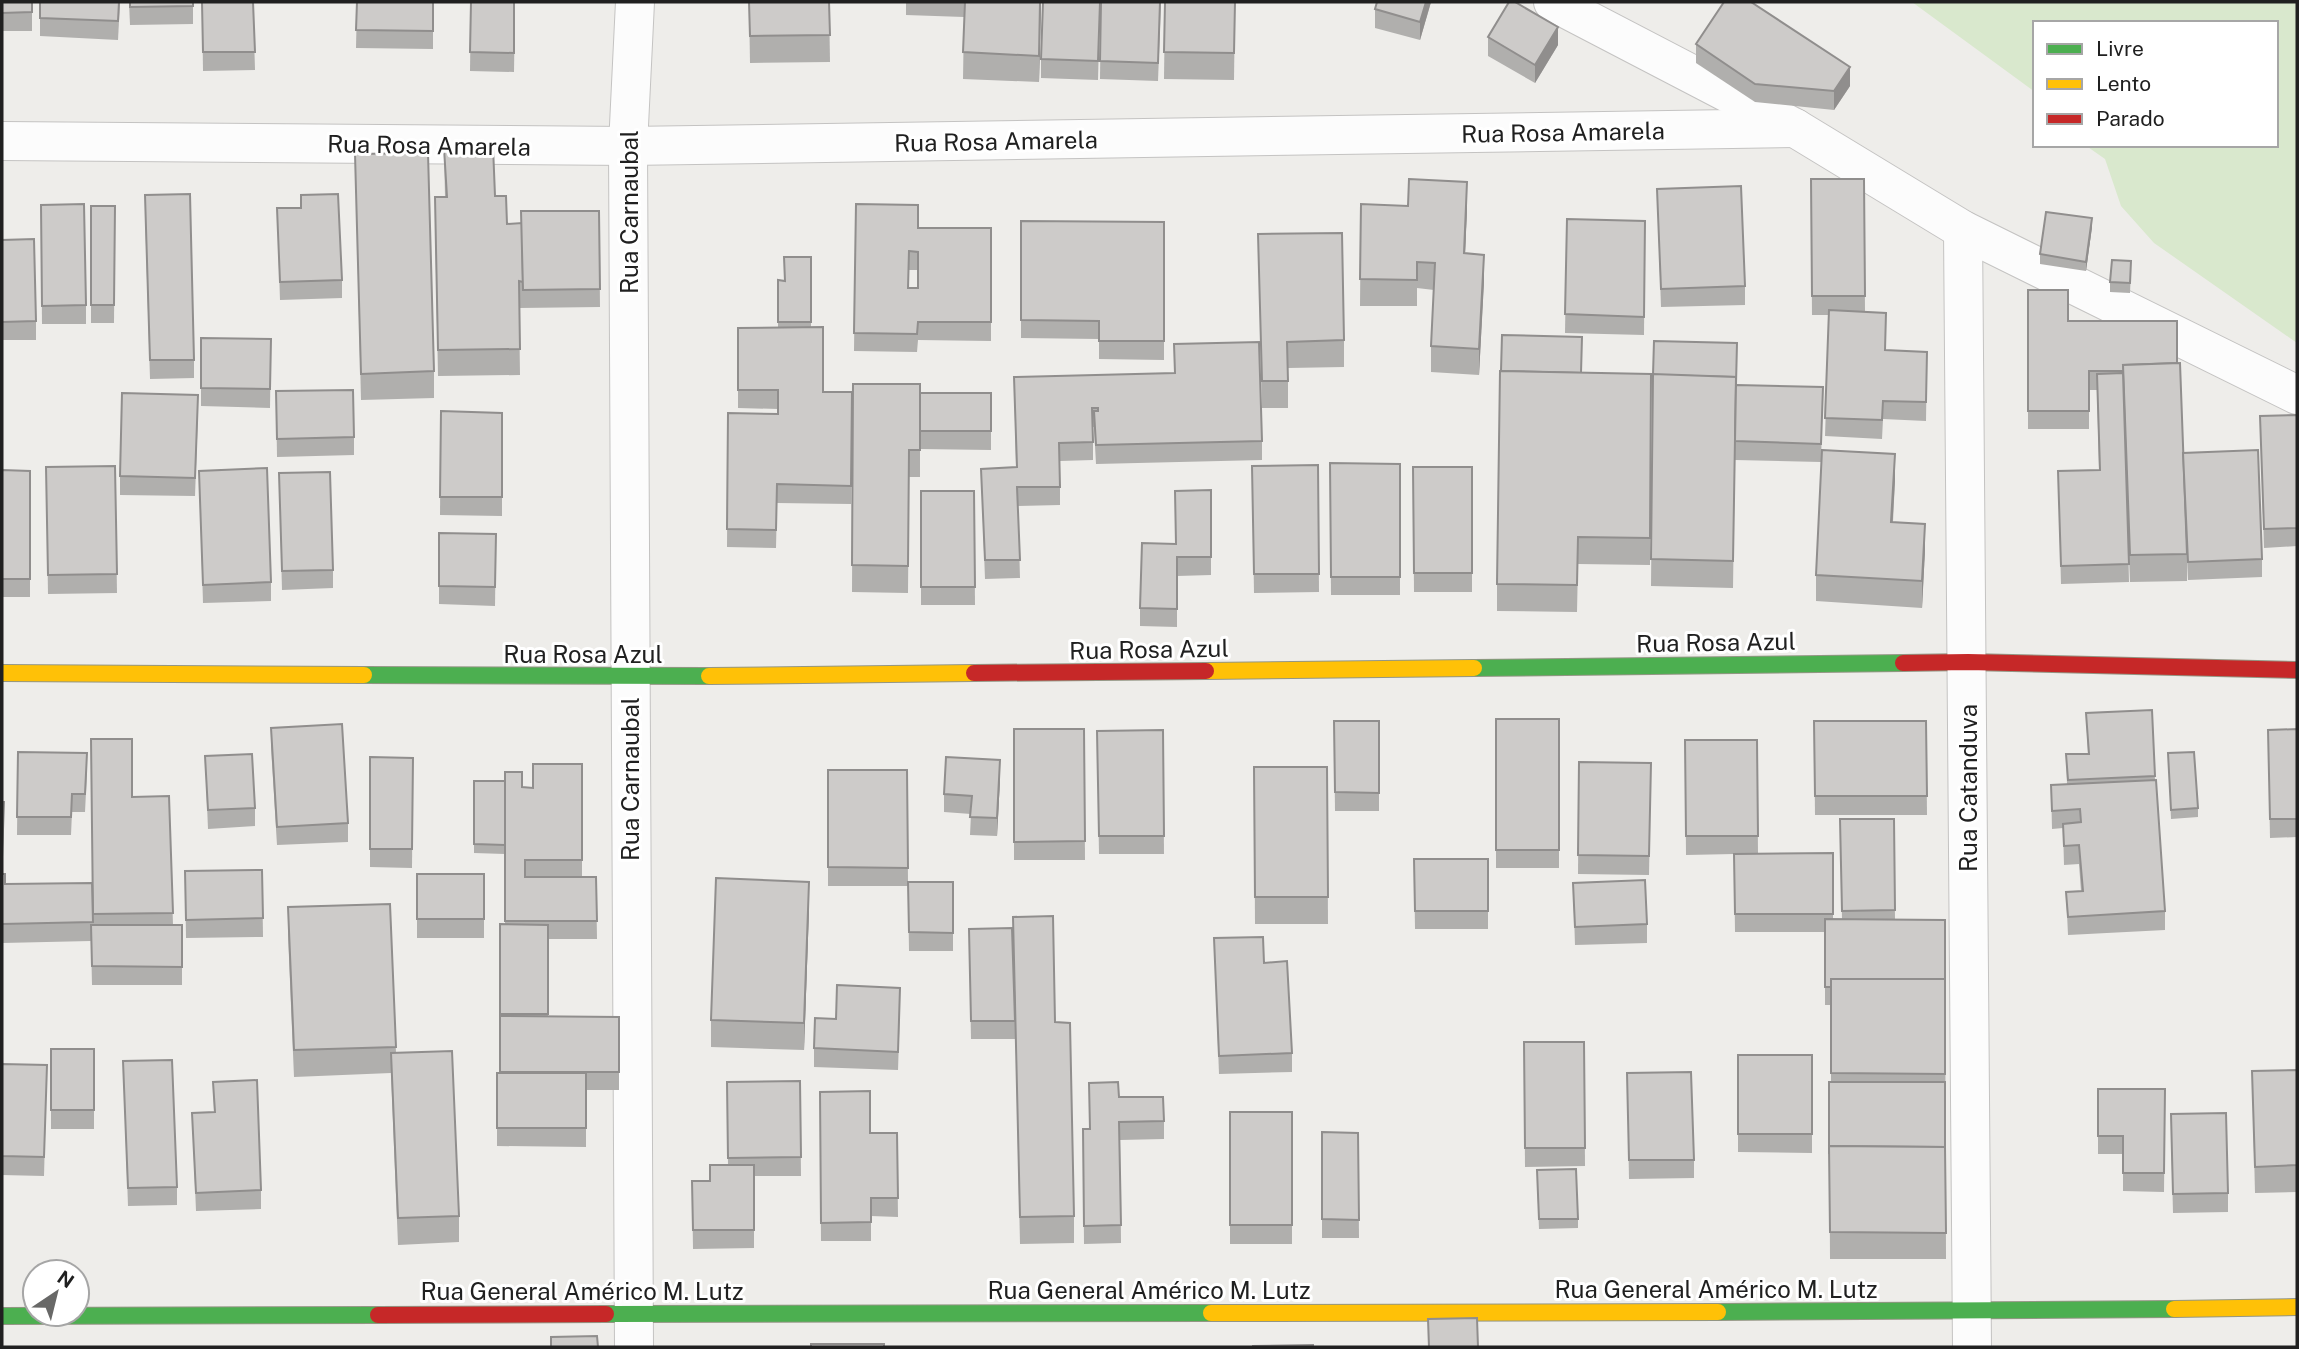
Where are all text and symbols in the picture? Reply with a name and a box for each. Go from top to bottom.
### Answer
legend [2033,21,2278,147]
text: Livre [2096,36,2144,61]
text: Lento [2096,71,2151,96]
text: Parado [2096,106,2165,131]
street label: Rua Rosa Amarela [1461,116,1665,148]
street label: Rua Rosa Amarela [894,125,1098,157]
street label: Rua Rosa Amarela [327,129,531,161]
street label: Rua Carnaubal [615,130,643,294]
street label: Rua Rosa Azul [1636,627,1796,657]
street label: Rua Rosa Azul [1069,634,1229,664]
street label: Rua Rosa Azul [503,640,663,668]
street label: Rua Carnaubal [616,697,644,861]
street label: Rua Catanduva [1954,704,1982,872]
north arrow [21,1258,91,1328]
text: N [53,1266,78,1292]
street label: Rua General Américo M. Lutz [1555,1275,1877,1303]
street label: Rua General Américo M. Lutz [988,1276,1310,1304]
street label: Rua General Américo M. Lutz [421,1277,743,1305]

